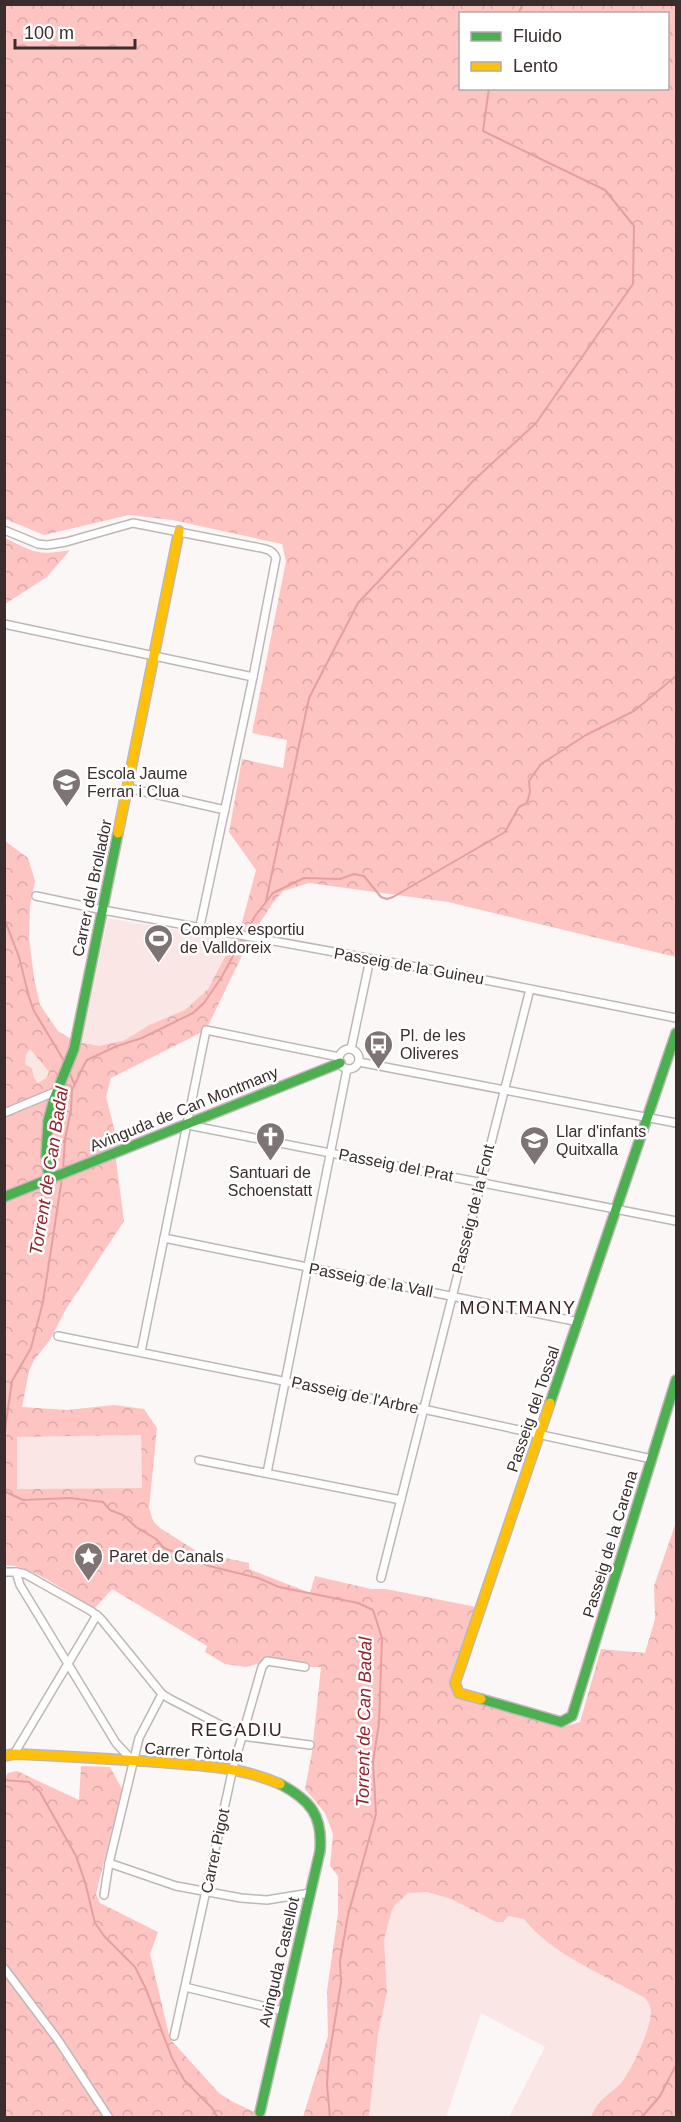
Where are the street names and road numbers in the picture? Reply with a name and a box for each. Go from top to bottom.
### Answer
street label: Carrer del Brollador [69,817,115,958]
street label: Passeig de la Guineu [333,944,485,988]
street label: Avinguda de Can Montmany [87,1063,281,1155]
street label: Passeig de la Font [449,1142,497,1275]
street label: Passeig del Prat [337,1146,455,1185]
street label: Passeig de la Vall [308,1260,434,1300]
street label: Passeig del Tossal [503,1344,563,1474]
street label: Passeig de l'Arbre [290,1373,420,1417]
street label: Passeig de la Carena [580,1468,641,1620]
street label: Carrer Tòrtola [144,1739,244,1765]
street label: Carrer Pigot [198,1807,232,1895]
street label: Avinguda Castellot [256,1895,302,2029]

